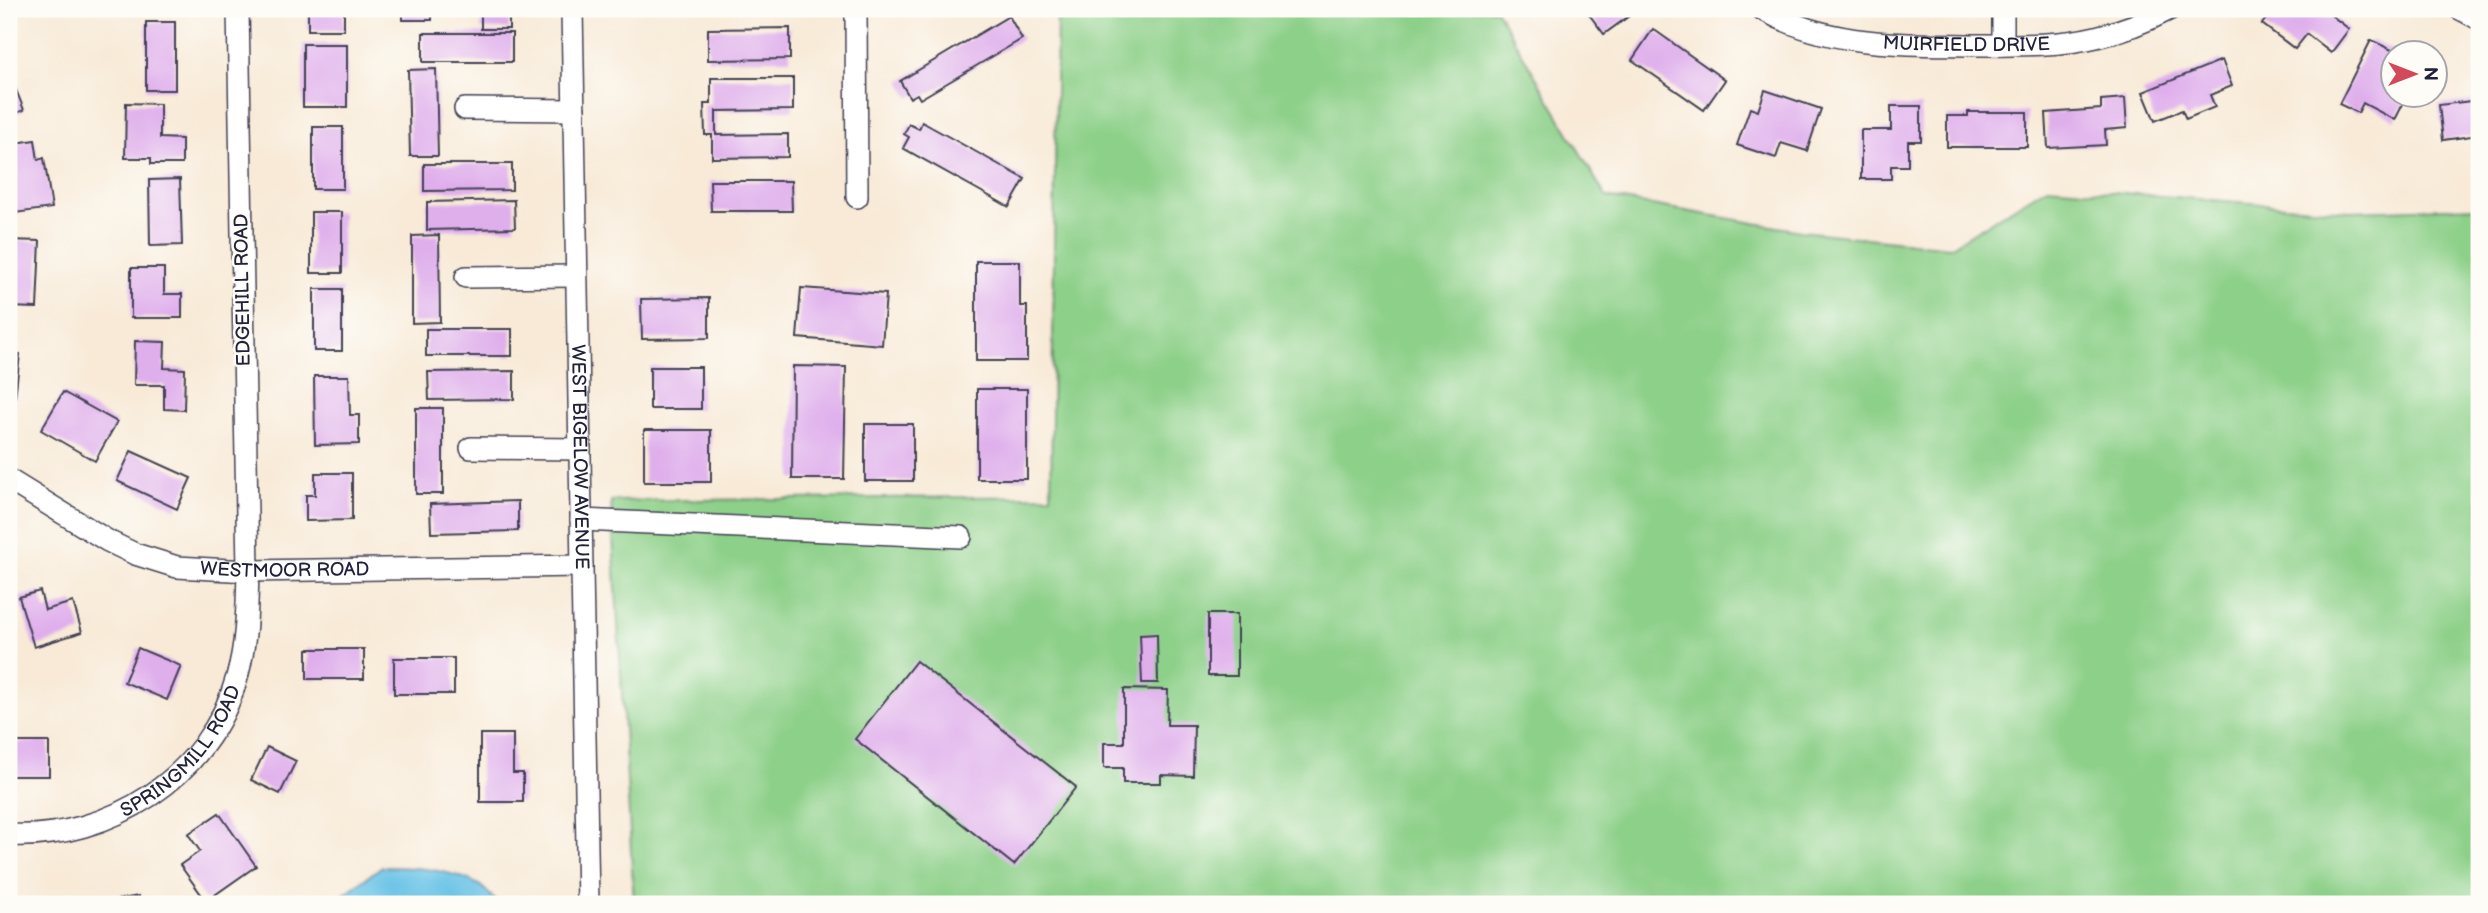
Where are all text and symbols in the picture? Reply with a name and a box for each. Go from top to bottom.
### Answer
street label: MUIRFIELD DRIVE [1882,31,2050,57]
north arrow [2380,38,2450,108]
text: N [2418,67,2441,81]
street label: EDGEHILL ROAD [230,213,256,366]
street label: WEST BIGELOW AVENUE [566,344,594,570]
street label: WESTMOOR ROAD [200,557,370,583]
street label: SPRINGMILL ROAD [116,682,245,822]

